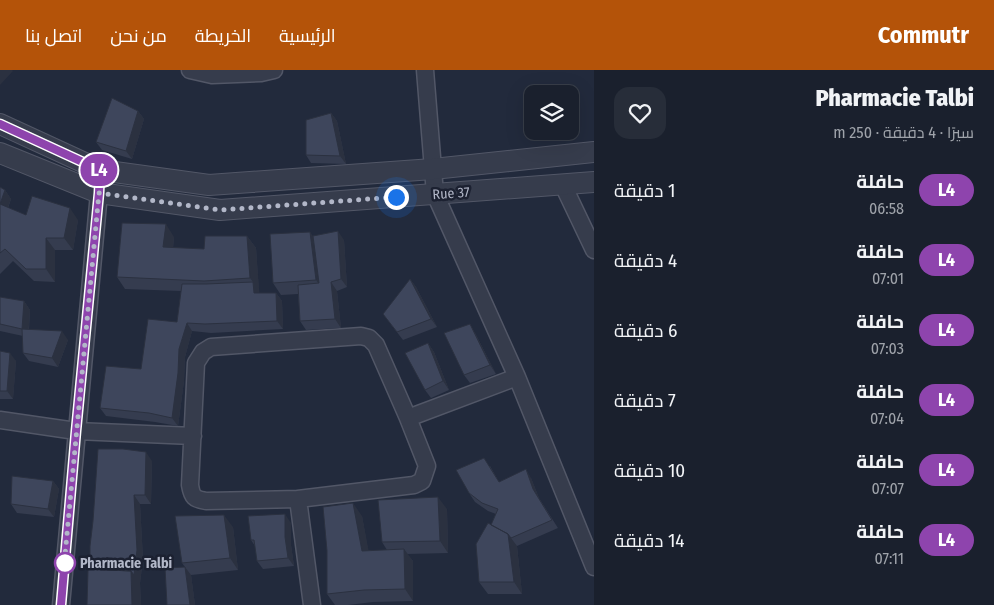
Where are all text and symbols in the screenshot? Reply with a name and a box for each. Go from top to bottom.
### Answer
text: Commutr [878,21,969,49]
text: اتصل بنا [25,25,82,47]
text: من نحن [110,25,167,47]
text: الخريطة [195,25,251,47]
text: الرئيسية [279,25,336,47]
text: Pharmacie Talbi [815,84,974,112]
map controls [524,85,579,140]
button: layers [524,85,579,140]
button: heart [614,87,666,139]
text: سيرًا · 4 دقيقة · 250 m [833,123,974,142]
line badge: L4 [76,154,122,186]
text: L4 [90,159,108,181]
text: حافلة [856,170,904,193]
text: 1 دقيقة [614,179,675,202]
text: L4 [938,179,955,201]
street label: Rue 37 [432,184,470,203]
your location [384,185,409,210]
text: 06:58 [869,199,904,218]
text: حافلة [856,240,904,263]
text: 4 دقيقة [614,249,677,272]
text: L4 [938,249,955,271]
text: 07:01 [872,269,904,288]
text: حافلة [856,310,904,333]
text: 6 دقيقة [614,319,677,342]
text: L4 [938,319,955,341]
text: 07:03 [871,339,904,358]
text: حافلة [856,380,904,403]
text: 7 دقيقة [614,389,676,412]
text: L4 [938,389,955,411]
text: 07:04 [870,409,904,428]
text: حافلة [856,450,904,473]
text: 10 دقيقة [614,459,685,482]
text: L4 [938,459,955,481]
text: 07:07 [872,479,904,498]
text: حافلة [856,520,904,543]
text: 14 دقيقة [614,529,685,552]
text: L4 [938,529,955,551]
text: 07:11 [874,549,904,568]
marker: Pharmacie Talbi [54,552,76,574]
place label: Pharmacie Talbi [80,555,173,572]

